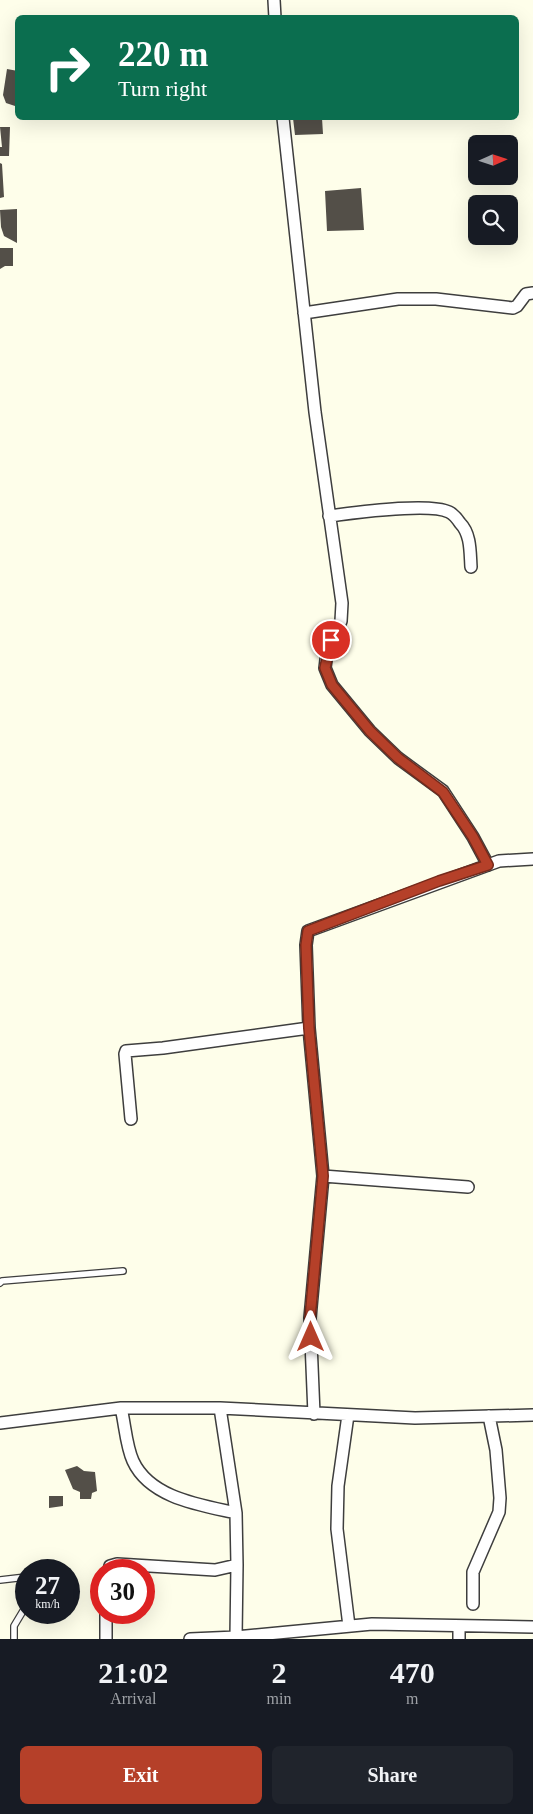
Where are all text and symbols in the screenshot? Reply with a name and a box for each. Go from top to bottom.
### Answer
icon: right [35,35,100,100]
text: 220 m [118,35,208,74]
text: Turn right [118,76,207,101]
north arrow [468,135,518,185]
map controls [468,135,518,245]
button: search [468,195,518,245]
pin [310,619,352,661]
icon: arrive [317,626,345,654]
position arrow [284,1310,336,1362]
speed limit sign: 30 [90,1559,155,1624]
text: 27 [35,1572,60,1599]
text: km/h [35,1597,60,1611]
text: 21:02 [98,1656,168,1689]
text: 2 [271,1656,286,1689]
text: 470 [390,1656,435,1689]
text: Arrival [110,1690,156,1707]
text: min [267,1690,291,1707]
text: m [406,1690,418,1707]
button: Exit [20,1746,262,1804]
button: Share [272,1746,513,1804]

